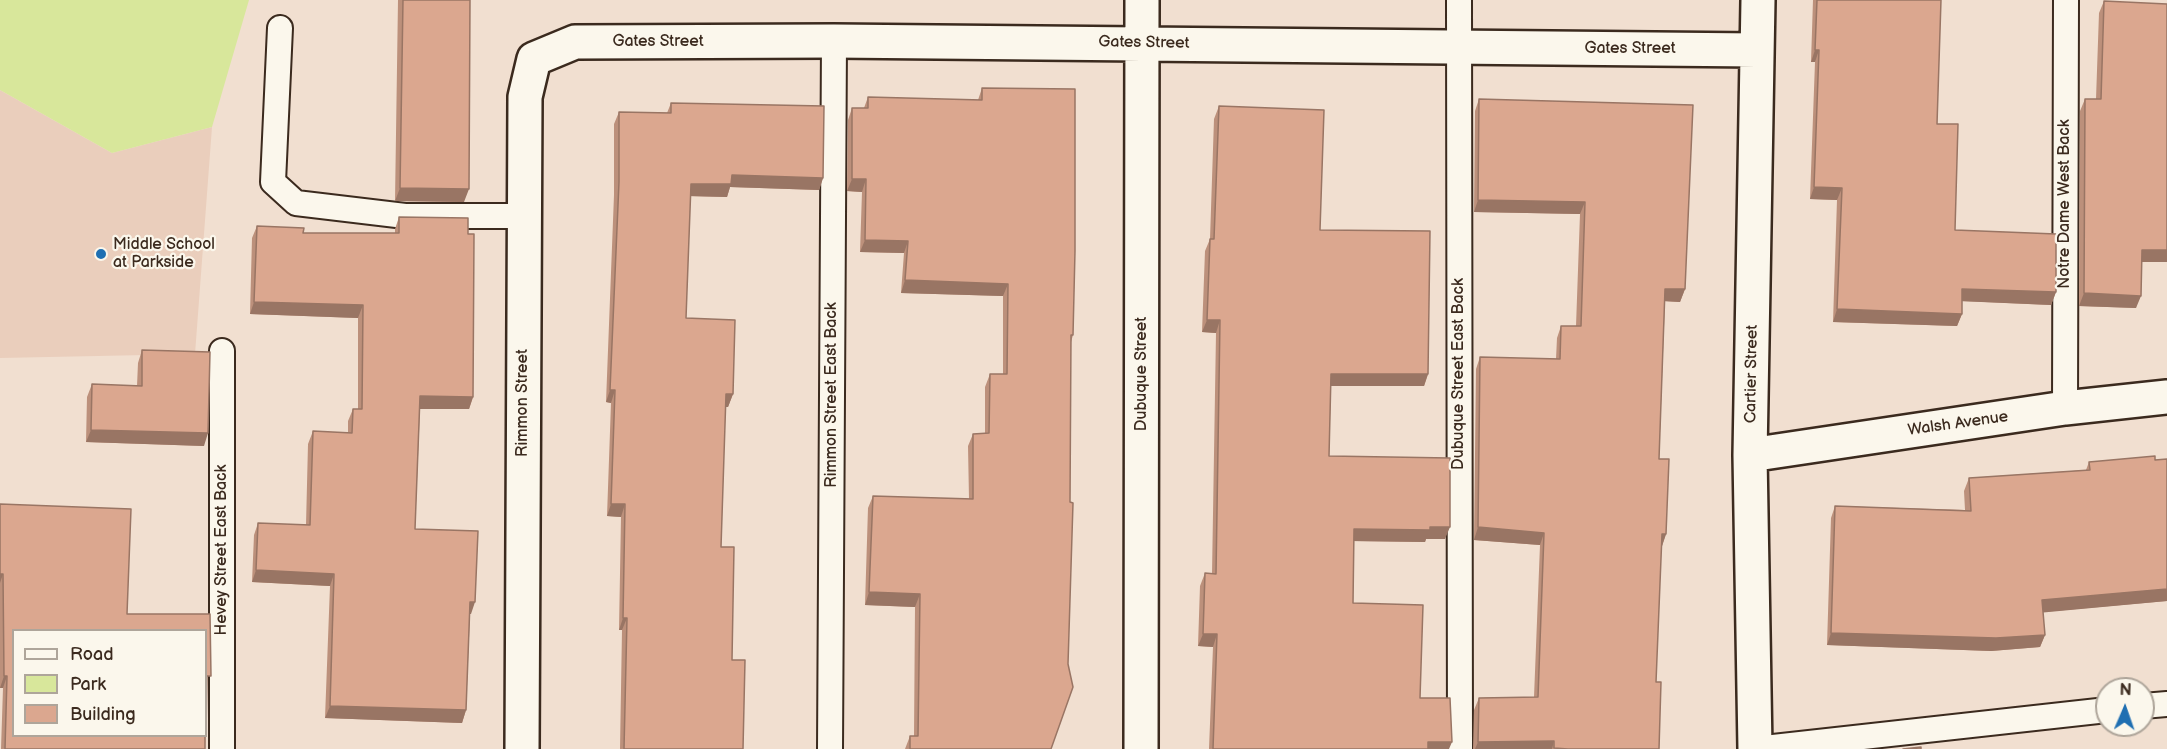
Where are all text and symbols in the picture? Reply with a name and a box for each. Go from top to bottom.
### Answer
street label: Gates Street [612,32,704,52]
street label: Gates Street [1098,33,1190,53]
street label: Gates Street [1584,39,1676,59]
street label: Notre Dame West Back [2055,119,2075,289]
place label: Middle School at Parkside [113,235,215,273]
marker: Middle School at Parkside [94,247,108,261]
street label: Dubuque Street East Back [1449,278,1469,470]
street label: Rimmon Street East Back [822,302,842,488]
street label: Dubuque Street [1132,317,1152,431]
street label: Cartier Street [1742,325,1762,423]
street label: Rimmon Street [513,349,533,457]
street label: Walsh Avenue [1907,407,2009,441]
street label: Hevey Street East Back [212,465,232,635]
legend [12,629,207,737]
text: Road [70,644,114,665]
text: Park [70,674,106,695]
north arrow [2095,677,2155,737]
text: N [2119,681,2132,700]
text: Building [70,704,136,725]

